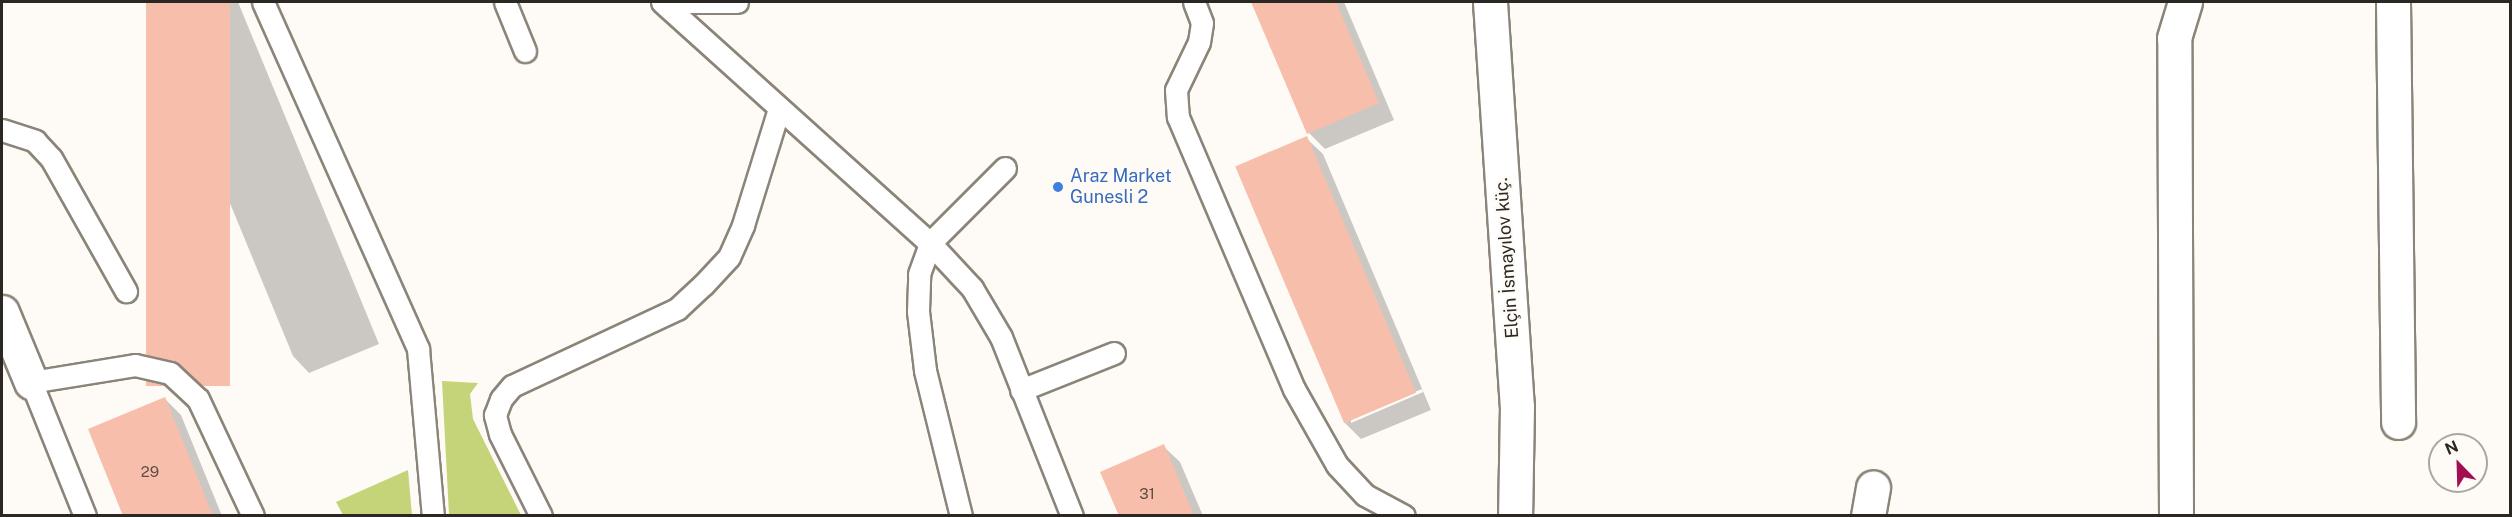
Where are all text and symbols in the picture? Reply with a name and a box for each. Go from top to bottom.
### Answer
place label: Araz Market Gunesli 2 [1070,166,1172,208]
street label: Elçin İsmayılov küç. [1491,177,1523,339]
marker: Araz Market Gunesli 2 [1051,180,1065,194]
north arrow [2428,433,2488,493]
text: N [2442,437,2461,459]
house number: 29 [141,463,159,481]
house number: 31 [1139,485,1155,503]

